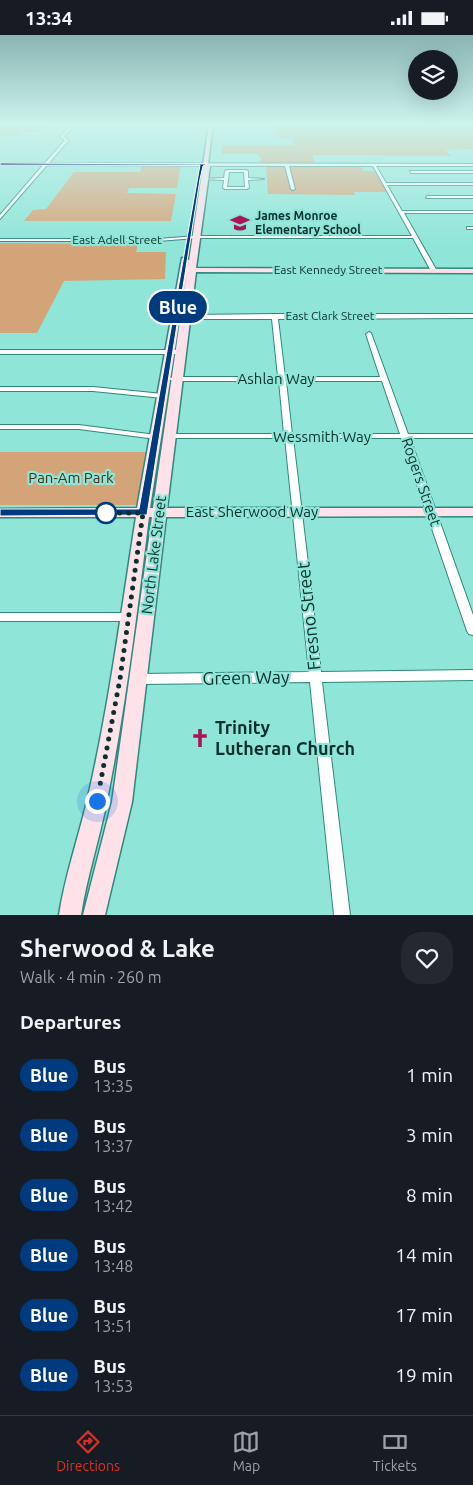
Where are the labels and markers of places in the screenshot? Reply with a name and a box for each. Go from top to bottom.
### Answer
place label: James Monroe Elementary School [255,209,361,236]
school or university icon: James Monroe Elementary School [229,212,251,234]
unlabelled marker [95,502,117,524]
place label: Trinity Lutheran Church [215,717,355,758]
church icon: Trinity Lutheran Church [189,727,211,749]

